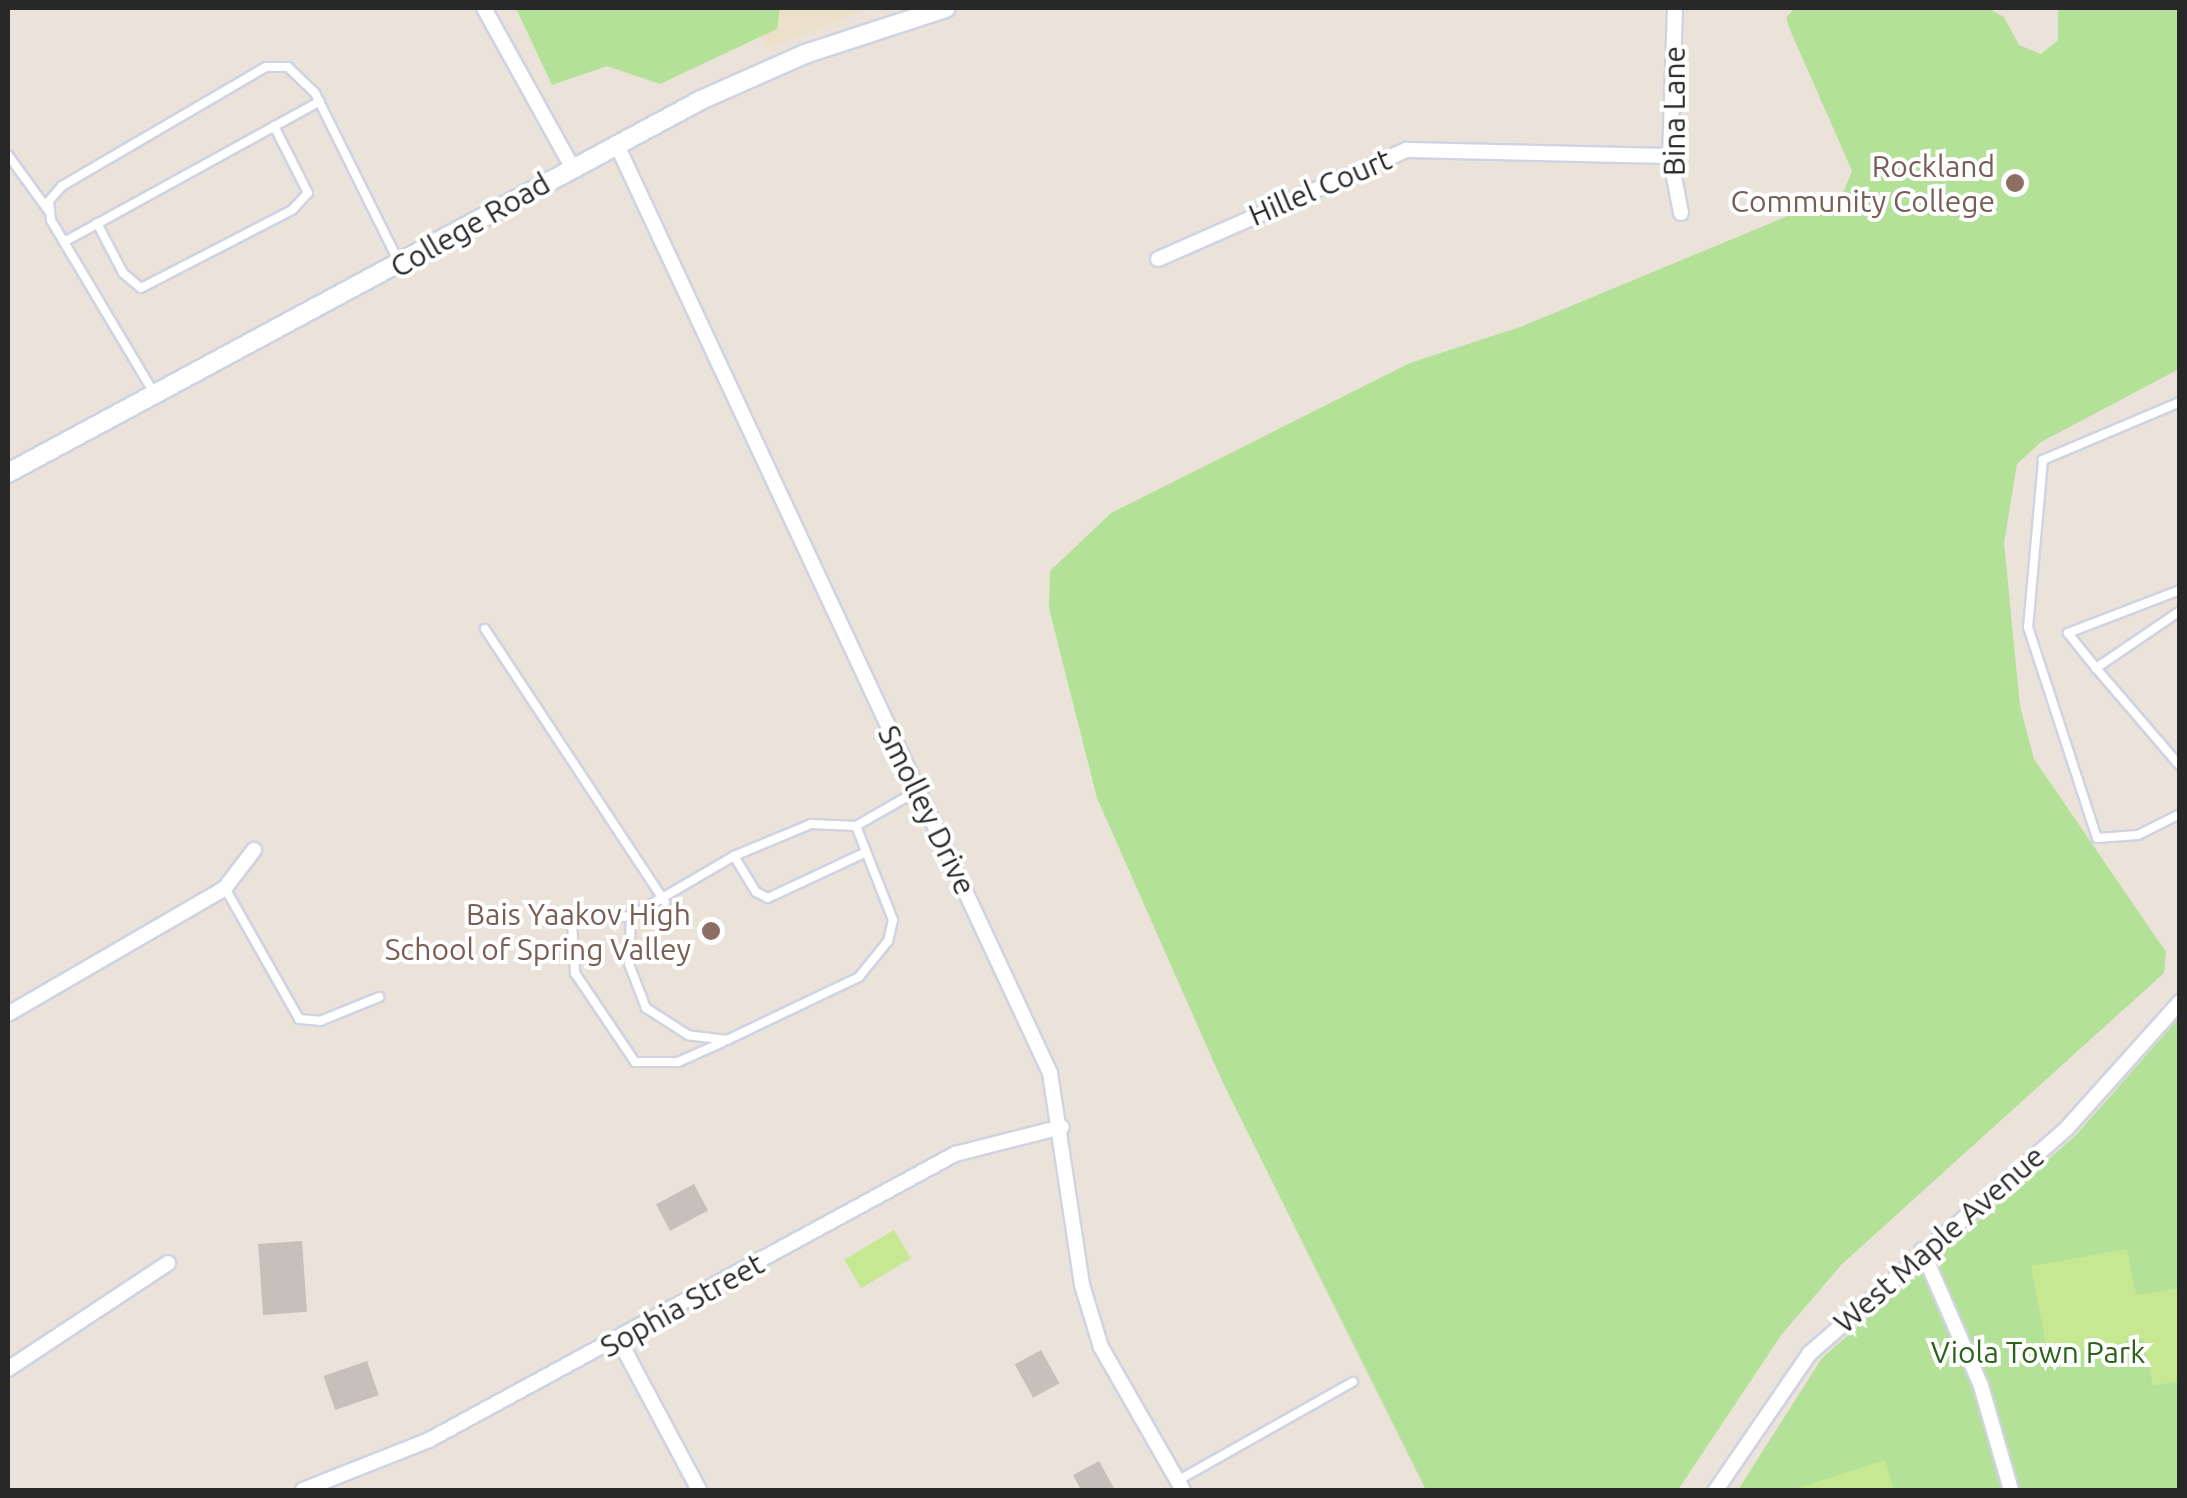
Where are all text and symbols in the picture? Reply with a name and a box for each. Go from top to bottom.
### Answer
street label: Bina Lane [1656,46,1692,176]
street label: Hillel Court [1243,141,1397,233]
place label: Rockland Community College [1731,148,1995,218]
street label: College Road [384,165,556,285]
marker: Rockland Community College [2004,172,2026,194]
street label: Smolley Drive [871,720,983,900]
place label: Bais Yaakov High School of Spring Valley [385,896,691,966]
marker: Bais Yaakov High School of Spring Valley [700,920,722,942]
street label: West Maple Avenue [1826,1138,2052,1340]
street label: Sophia Street [594,1245,770,1365]
park label: Viola Town Park [1931,1334,2145,1370]

